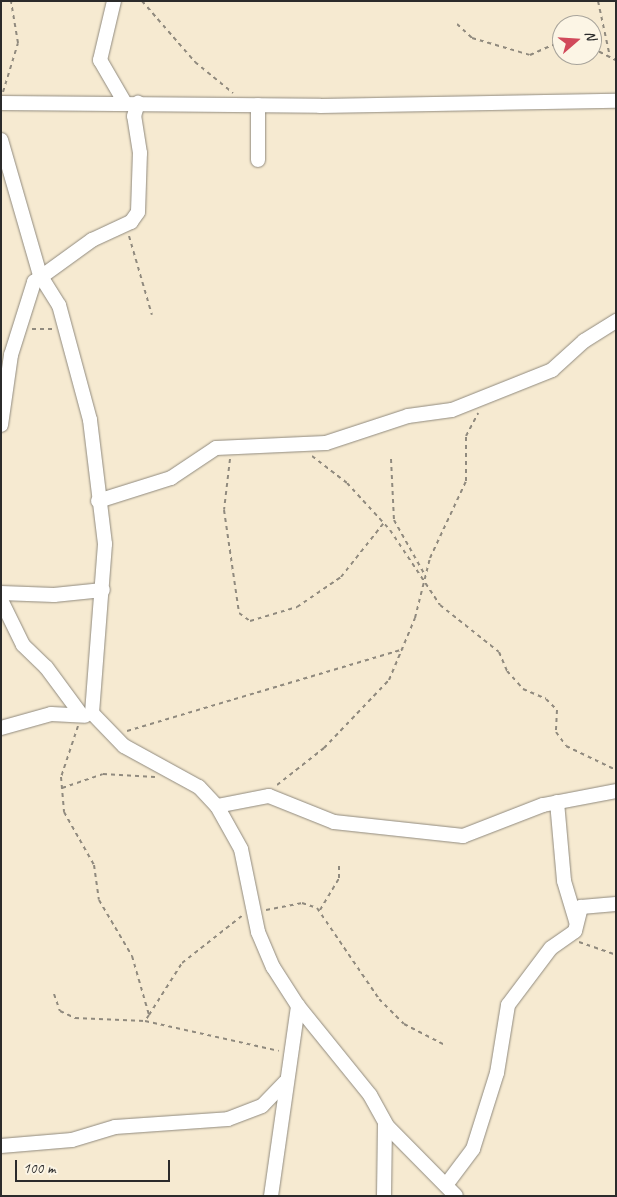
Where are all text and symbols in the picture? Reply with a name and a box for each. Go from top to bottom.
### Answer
north arrow [552,15,602,65]
text: N [581,28,600,42]
scale bar [18,1150,172,1182]
text: 100 m [23,1159,55,1178]

